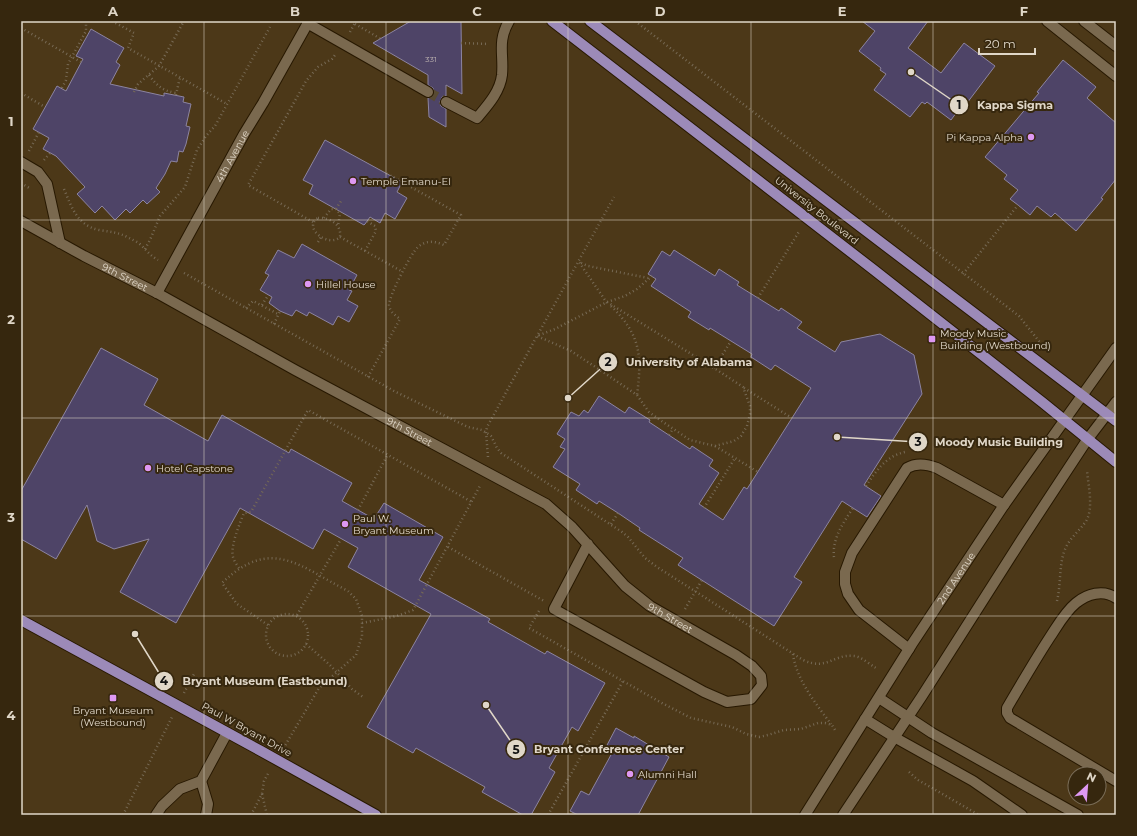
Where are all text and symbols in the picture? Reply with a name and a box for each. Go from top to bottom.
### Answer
text: A [107,3,119,19]
text: B [290,3,300,19]
text: C [472,3,482,19]
text: D [655,3,666,19]
text: E [838,3,847,19]
text: F [1020,3,1028,19]
scale bar [979,30,1035,56]
text: 20 m [985,36,1016,51]
house number: 331 [425,54,437,64]
callout: Kappa Sigma [949,93,1061,116]
text: 1 [957,97,961,112]
text: Kappa Sigma [977,98,1053,112]
text: 1 [8,113,14,129]
street label: 4th Avenue [213,128,252,185]
place label: Pi Kappa Alpha [946,131,1023,144]
marker: Pi Kappa Alpha [1026,132,1036,142]
street label: University Boulevard [772,174,861,247]
place label: Temple Emanu-El [361,175,451,188]
marker: Temple Emanu-El [348,176,358,186]
street label: 9th Street [100,260,150,294]
place label: Hillel House [316,278,376,291]
marker: Hillel House [303,279,313,289]
text: 2 [7,311,15,327]
place label: Moody Music Building (Westbound) [940,327,1051,352]
marker: Moody Music Building (Westbound) [927,334,937,344]
callout: University of Alabama [598,350,761,373]
text: 2 [604,354,612,369]
text: University of Alabama [626,355,753,369]
street label: 9th Street [384,414,435,449]
callout: Moody Music Building [908,431,1071,454]
text: 3 [913,434,922,449]
text: Moody Music Building [935,435,1063,449]
place label: Hotel Capstone [156,462,233,475]
marker: Hotel Capstone [143,463,153,473]
text: 3 [6,509,15,525]
place label: Paul W. Bryant Museum [353,512,434,537]
marker: Paul W. Bryant Museum [340,519,350,529]
street label: 2nd Avenue [934,550,978,607]
street label: 9th Street [645,600,695,636]
callout: Bryant Museum (Eastbound) [154,669,355,692]
text: 4 [160,673,169,688]
text: Bryant Museum (Eastbound) [182,674,348,688]
marker: Bryant Museum (Westbound) [108,693,118,703]
street label: Paul W Bryant Drive [199,699,294,760]
place label: Bryant Museum (Westbound) [73,704,153,729]
text: 4 [7,707,16,723]
callout: Bryant Conference Center [506,738,692,761]
text: 5 [512,742,520,757]
text: Bryant Conference Center [534,742,684,756]
north arrow [1067,766,1107,806]
place label: Alumni Hall [638,768,697,781]
marker: Alumni Hall [625,769,635,779]
text: N [1084,769,1098,785]

